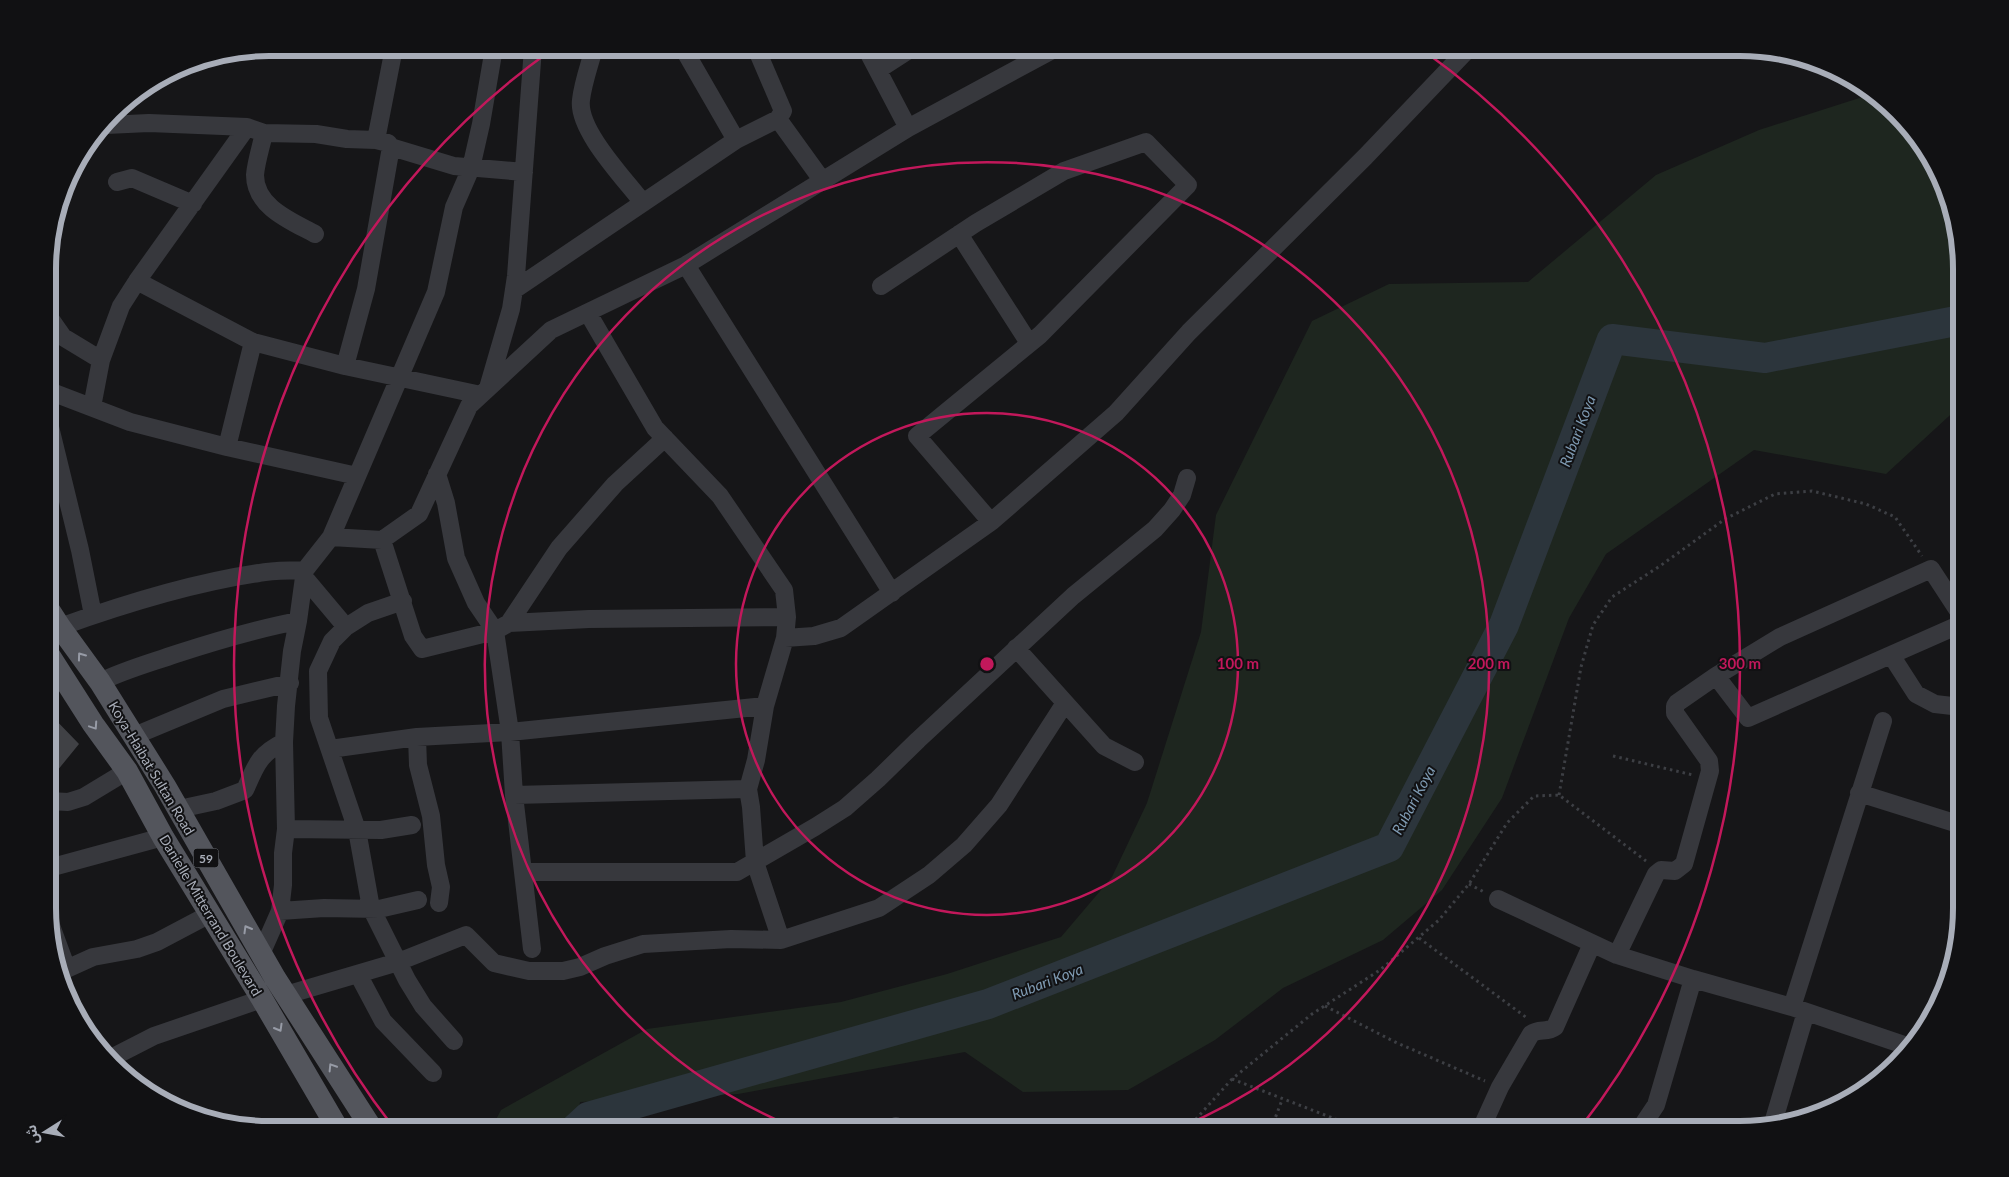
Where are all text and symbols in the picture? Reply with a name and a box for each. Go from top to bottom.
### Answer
water label: Rubari Koya [1555,392,1599,469]
one-way arrow [78,652,87,662]
text: 100 m [1217,654,1259,672]
text: 200 m [1468,654,1510,672]
text: 300 m [1719,654,1761,672]
centre of rings [978,655,996,673]
street label: Koya-Haibat Sultan Road [105,698,199,838]
one-way arrow [88,720,97,729]
water label: Rubari Koya [1387,762,1439,837]
street label: Danielle Mitterrand Boulevard [156,831,266,999]
road number: 59 [194,848,218,868]
one-way arrow [243,926,253,935]
water label: Rubari Koya [1009,959,1086,1003]
one-way arrow [273,1023,283,1032]
one-way arrow [329,1064,339,1073]
north arrow [20,1107,70,1157]
text: ش [22,1124,42,1146]

